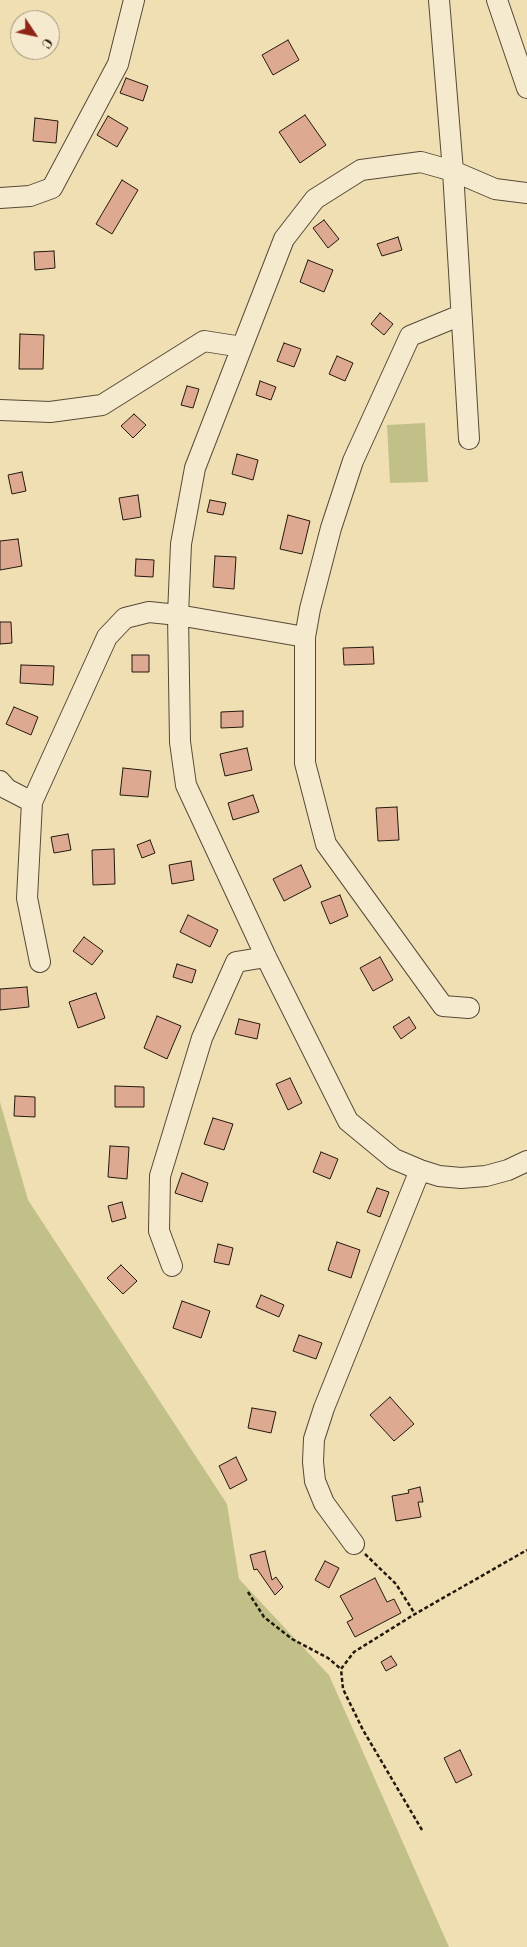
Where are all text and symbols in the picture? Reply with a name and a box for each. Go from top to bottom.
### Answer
north arrow [10,10,60,60]
text: С [38,35,55,51]

